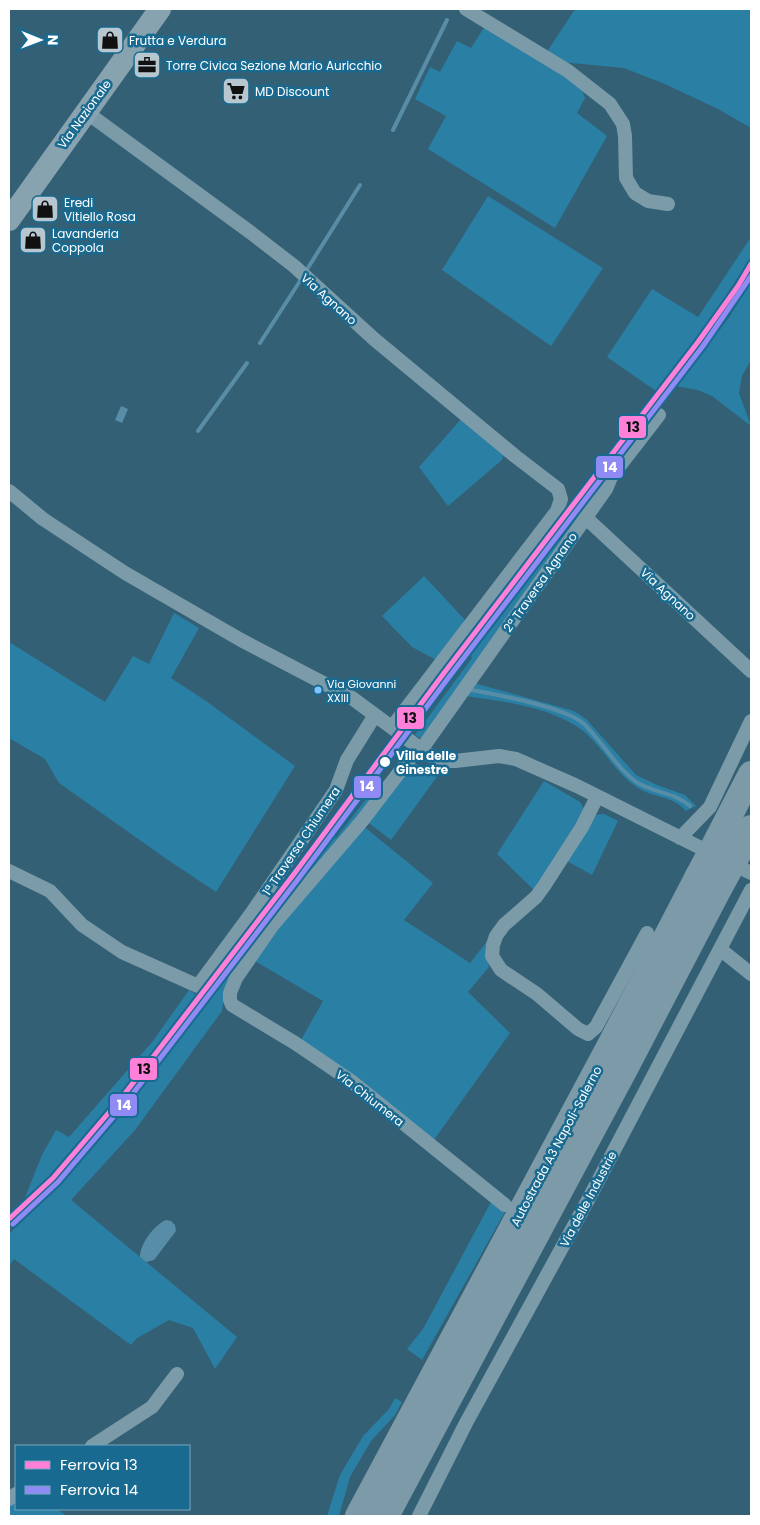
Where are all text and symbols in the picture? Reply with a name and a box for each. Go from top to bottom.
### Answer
north arrow [15,15,65,65]
shop icon: Frutta e Verdura [95,25,125,55]
place label: Frutta e Verdura [129,32,226,49]
text: N [43,35,63,46]
office icon: Torre Civica Sezione Mario Auricchio [132,50,162,80]
place label: Torre Civica Sezione Mario Auricchio [166,57,382,74]
street label: Via Nazionale [53,76,115,152]
supermarket icon: MD Discount [221,76,251,106]
place label: MD Discount [255,83,329,100]
shop icon: Eredi Vitiello Rosa [30,194,60,224]
place label: Eredi Vitiello Rosa [64,194,136,225]
shop icon: Lavanderia Coppola [18,225,48,255]
place label: Lavanderia Coppola [52,225,119,256]
street label: Via Agnano [297,269,361,329]
line badge: 13 [618,415,647,439]
text: 13 [626,417,640,437]
line badge: 14 [595,455,624,479]
text: 14 [603,457,617,477]
street label: 2ª Traversa Agnano [499,528,581,635]
street label: Via Agnano [637,564,700,624]
place label: Via Giovanni XXIII [327,676,397,706]
marker: Via Giovanni XXIII [313,685,323,695]
line badge: 13 [396,706,425,730]
text: 13 [403,708,417,728]
place label: Villa delle Ginestre [396,747,457,778]
marker: Villa delle Ginestre [378,755,392,769]
line badge: 14 [353,775,382,799]
text: 14 [360,776,374,796]
street label: 1ª Traversa Chiumera [258,783,344,899]
line badge: 13 [129,1057,158,1081]
text: 13 [137,1059,151,1079]
street label: Autostrada A3 Napoli-Salerno [506,1063,606,1229]
street label: Via Chiumera [332,1066,408,1130]
line badge: 14 [109,1093,138,1117]
text: 14 [117,1095,131,1115]
street label: Via delle Industrie [556,1148,620,1250]
legend [15,1445,190,1510]
text: Ferrovia 13 [60,1454,138,1475]
text: Ferrovia 14 [60,1479,138,1500]

